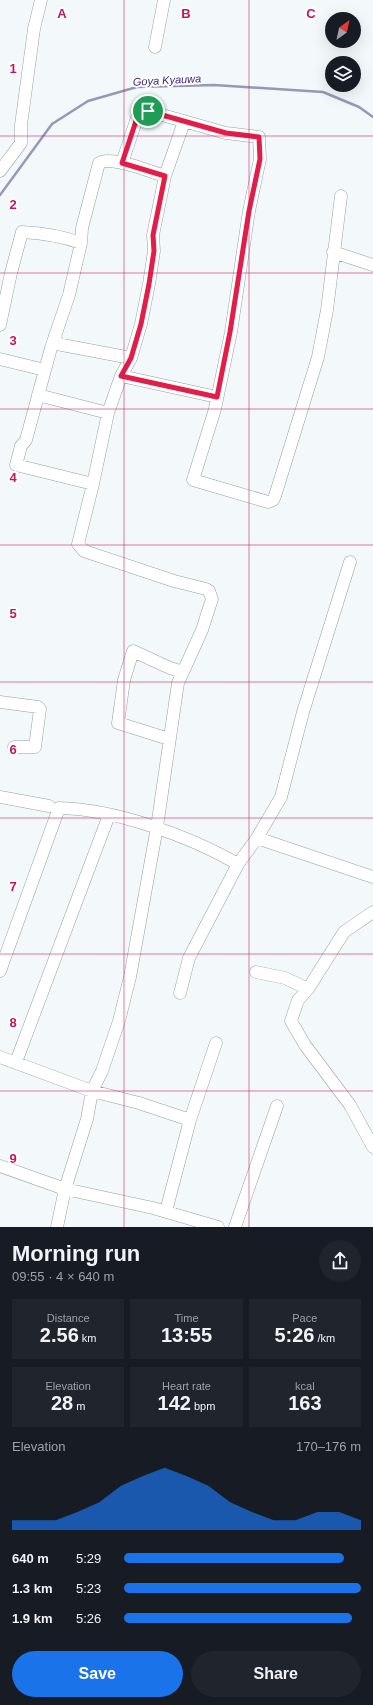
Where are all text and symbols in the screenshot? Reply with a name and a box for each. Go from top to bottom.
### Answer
text: A [57,6,67,21]
text: B [181,6,191,21]
text: C [306,6,316,21]
north arrow [325,12,361,48]
map controls [325,12,361,92]
button: layers [325,56,361,92]
text: 1 [9,61,17,76]
water label: Goya Kyauwa [132,72,202,88]
pin [131,94,165,128]
icon: arrive [137,100,159,122]
text: 2 [9,197,17,212]
text: 3 [9,333,17,348]
text: 4 [9,470,17,485]
text: 5 [9,606,17,621]
text: 6 [9,742,17,757]
text: 7 [9,879,17,894]
text: 8 [9,1015,17,1030]
text: 9 [9,1151,17,1166]
button: share [319,1240,361,1282]
text: Morning run [12,1241,140,1266]
text: 09:55 · 4 × 640 m [12,1269,114,1284]
text: Distance [47,1312,90,1324]
text: Time [174,1312,199,1324]
text: Pace [292,1312,317,1324]
text: 2.56 [40,1324,79,1346]
text: 13:55 [161,1324,212,1346]
text: 5:26 [274,1324,314,1346]
text: km [79,1332,97,1344]
text: /km [314,1332,335,1344]
text: Elevation [46,1380,91,1392]
text: Heart rate [162,1380,211,1392]
text: kcal [295,1380,315,1392]
text: 28 [51,1392,73,1414]
text: 142 [158,1392,191,1414]
text: 163 [288,1392,322,1414]
text: m [73,1400,85,1412]
text: bpm [191,1400,215,1412]
text: Elevation [12,1439,65,1454]
text: 170–176 m [296,1439,361,1454]
text: 640 m [12,1551,49,1566]
text: 5:29 [76,1551,101,1566]
text: 1.3 km [12,1581,52,1596]
text: 5:23 [76,1581,101,1596]
text: 1.9 km [12,1611,52,1626]
text: 5:26 [76,1611,101,1626]
button: Save [12,1651,183,1697]
button: Share [191,1651,361,1697]

